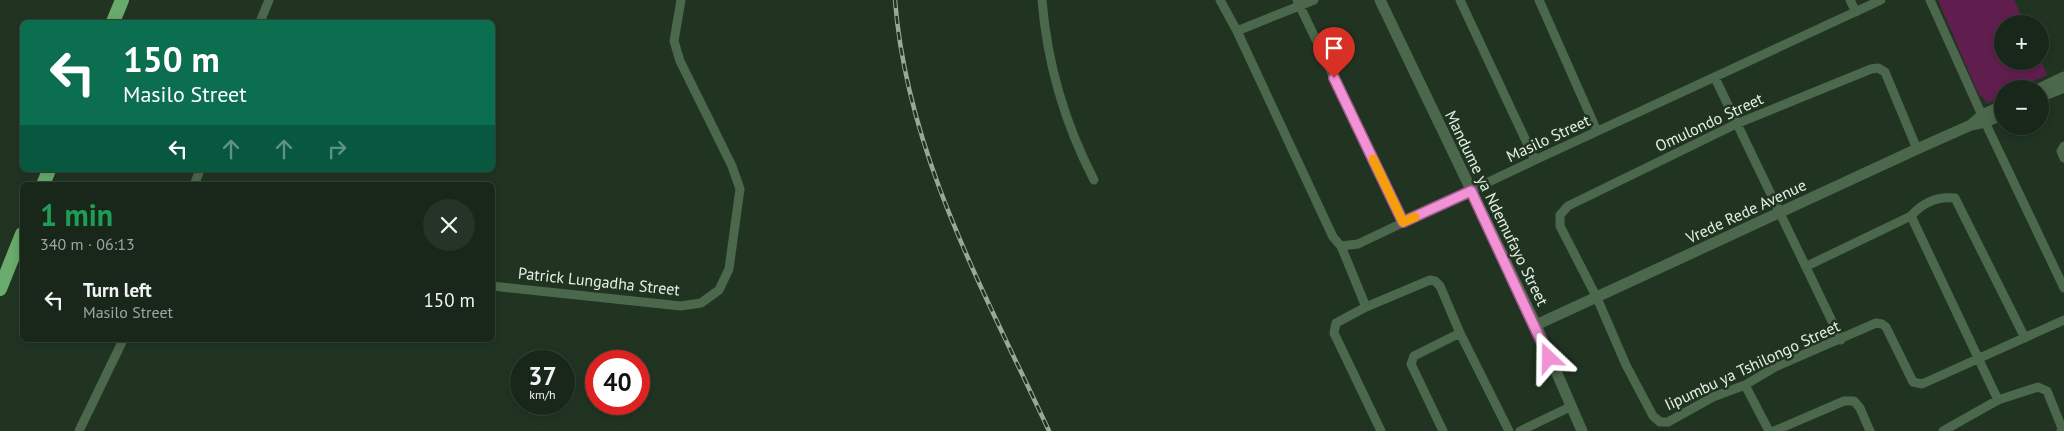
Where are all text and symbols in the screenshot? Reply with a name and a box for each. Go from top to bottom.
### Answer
map controls [1994,15,2049,135]
button: + [1994,15,2049,70]
pin [1313,27,1355,78]
icon: arrive [1320,34,1348,62]
text: 150 m [123,36,220,82]
icon: left [40,40,105,105]
text: Masilo Street [123,80,247,108]
button: − [1994,80,2049,135]
street label: Omulondo Street [1652,88,1767,156]
street label: Mandume ya Ndemufayo Street [1441,107,1553,309]
street label: Masilo Street [1503,110,1594,166]
icon: left [164,135,192,163]
icon: ahead [217,135,245,163]
icon: ahead [270,135,298,163]
icon: right [323,135,351,163]
street label: Vrede Rede Avenue [1682,174,1809,248]
text: 1 min [40,195,113,234]
button: close [423,199,475,251]
text: 340 m · 06:13 [40,234,135,254]
street label: Patrick Lungadha Street [517,263,681,299]
text: Turn left [83,278,152,302]
icon: left [40,286,68,314]
text: 150 m [423,288,475,312]
text: Masilo Street [83,302,173,322]
street label: Iipumbu ya Tshilongo Street [1661,315,1843,414]
position arrow [1522,331,1574,383]
speed limit sign: 40 [585,350,650,415]
text: 37 [528,360,557,392]
text: km/h [529,387,556,402]

